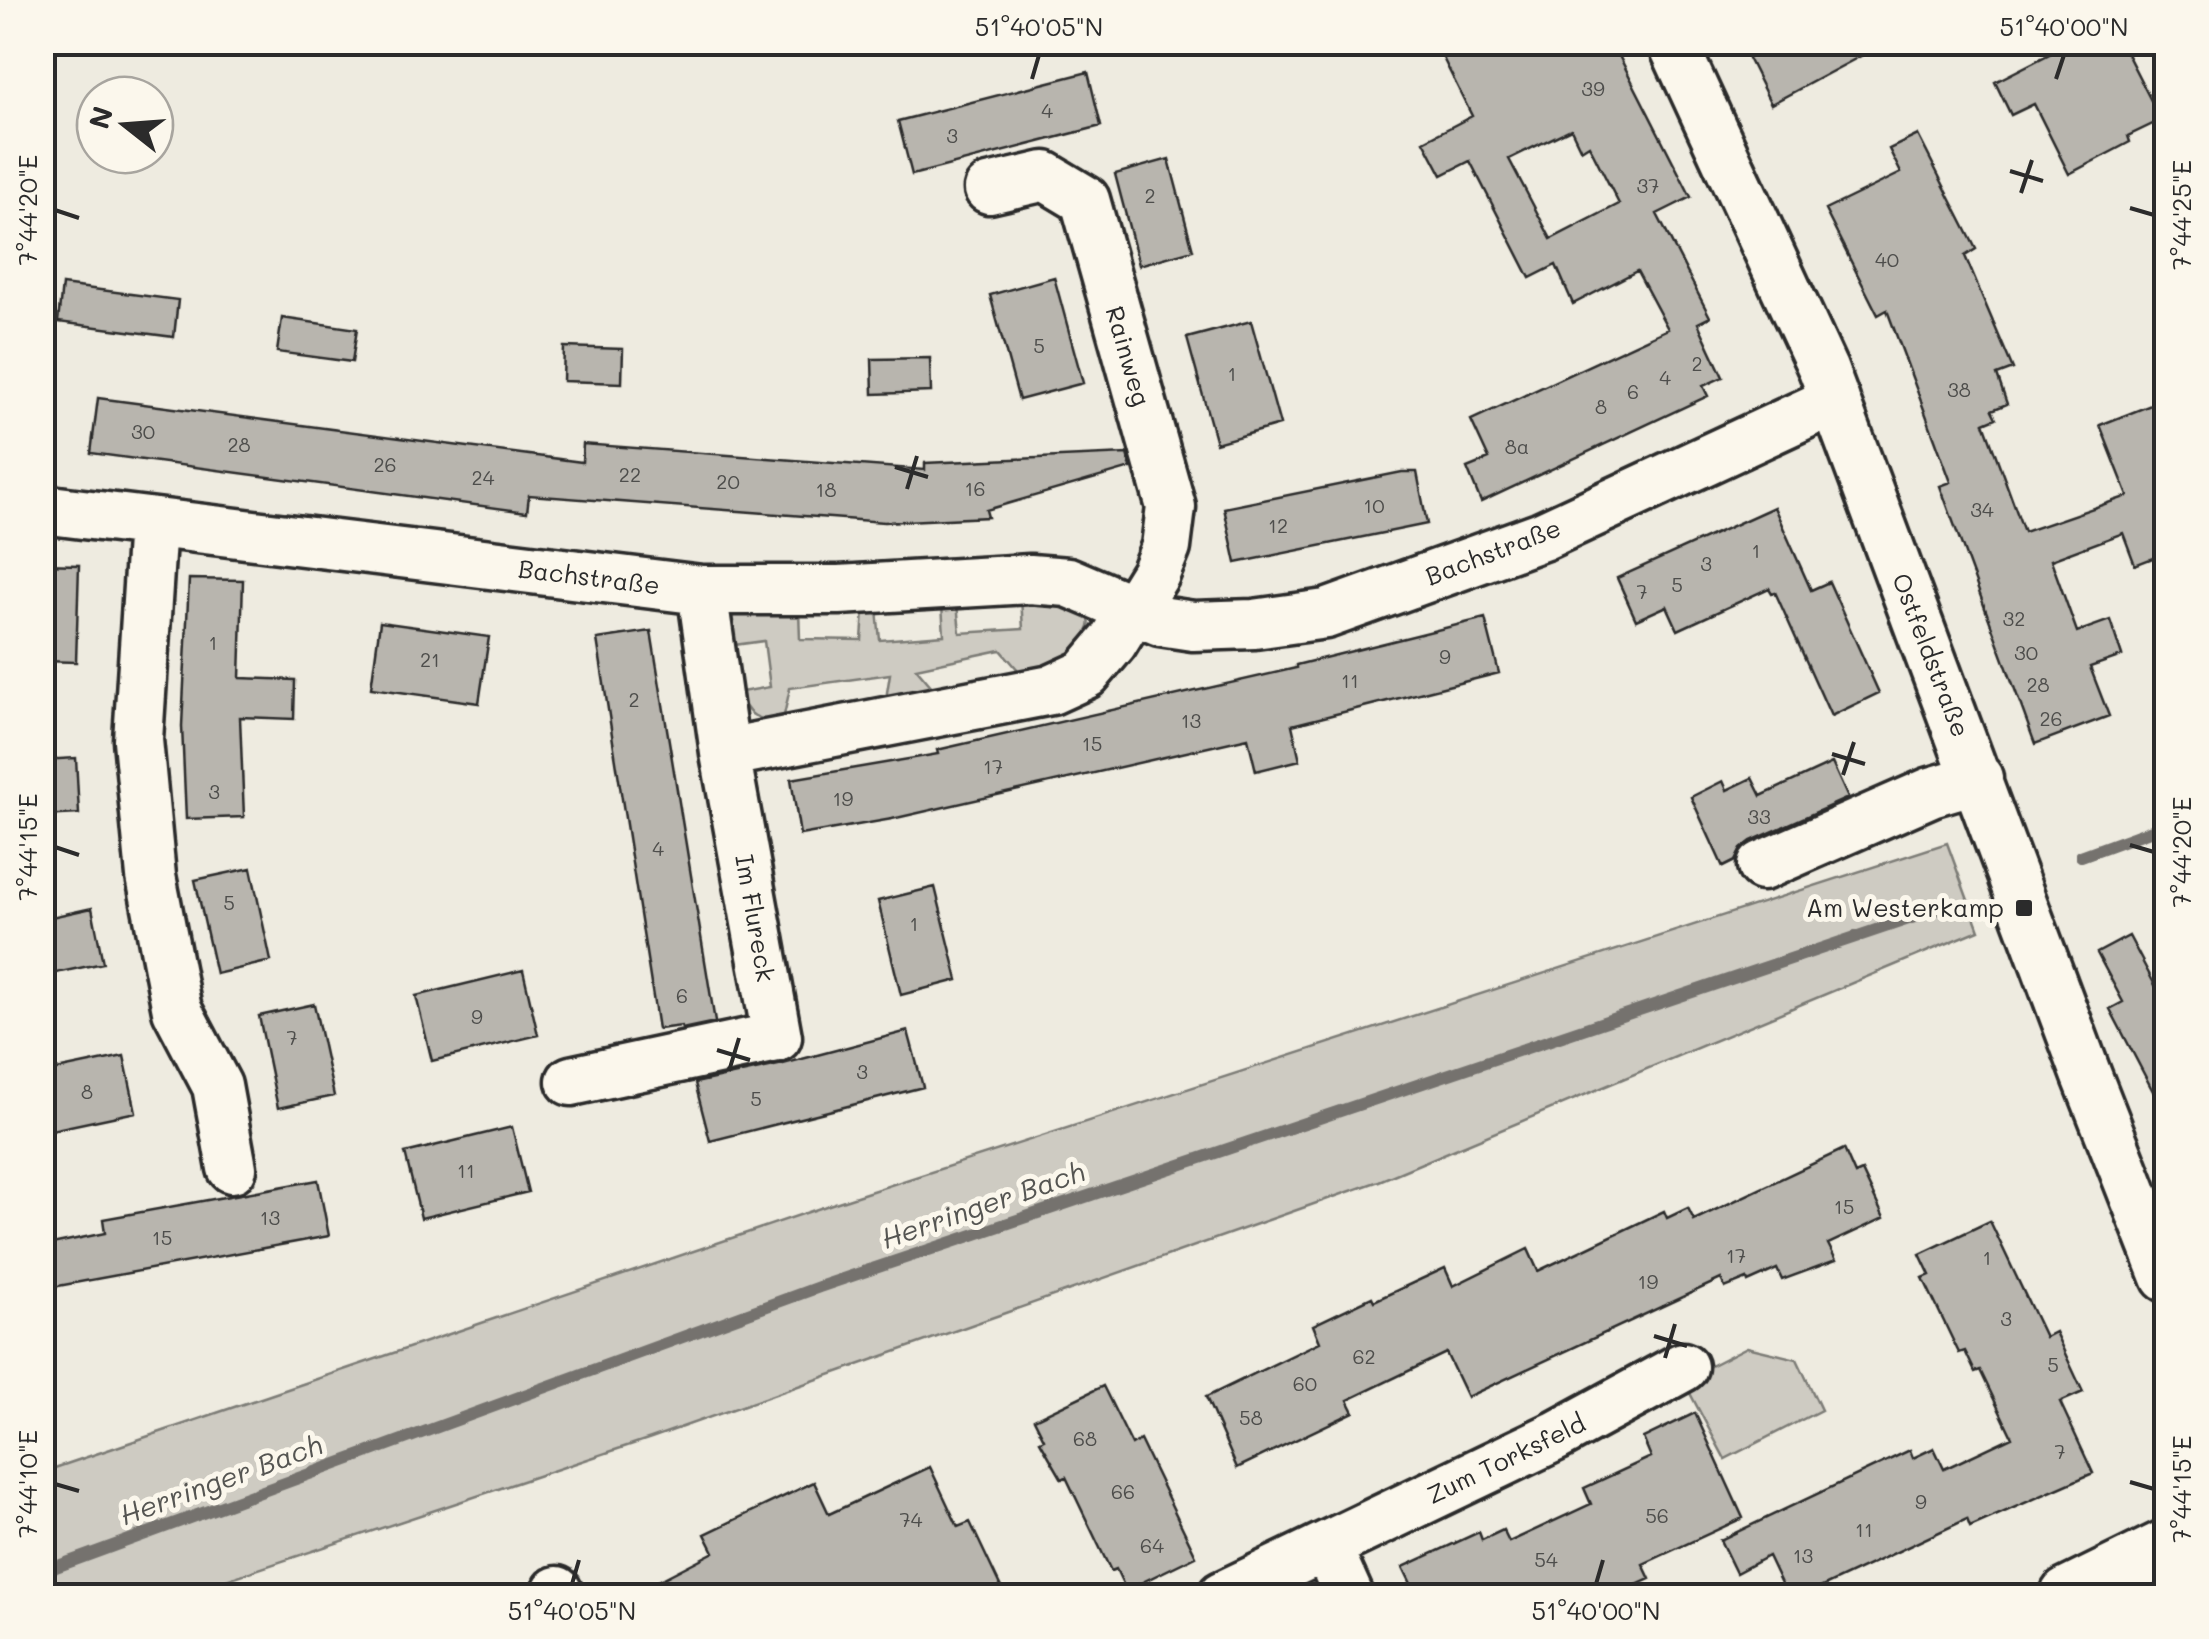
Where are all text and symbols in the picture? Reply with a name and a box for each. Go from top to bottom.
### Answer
text: 51°40'05"N [975,10,1103,42]
text: 51°40'00"N [1999,10,2129,42]
north arrow [75,75,175,175]
house number: 39 [1581,75,1605,101]
house number: 4 [1041,97,1053,123]
text: N [80,102,120,133]
house number: 3 [946,122,958,148]
text: 7°44'20"E [11,155,43,265]
text: 7°44'25"E [2165,160,2197,270]
house number: 37 [1637,172,1659,198]
house number: 2 [1144,182,1156,208]
house number: 40 [1875,246,1899,272]
street label: Rainweg [1099,302,1158,409]
house number: 5 [1033,332,1045,358]
house number: 2 [1691,350,1703,376]
house number: 1 [1228,360,1236,386]
house number: 4 [1659,364,1671,390]
house number: 38 [1947,376,1971,402]
house number: 6 [1627,378,1639,404]
house number: 8 [1595,393,1607,419]
house number: 30 [131,418,155,444]
house number: 28 [227,431,251,457]
house number: 8a [1505,433,1529,459]
house number: 26 [373,451,397,477]
house number: 22 [619,461,641,487]
house number: 24 [472,464,495,490]
house number: 20 [716,468,740,494]
house number: 16 [964,475,986,501]
house number: 18 [815,476,837,502]
house number: 10 [1363,492,1385,518]
house number: 34 [1970,496,1994,522]
street label: Bachstraße [1420,511,1565,592]
house number: 12 [1268,512,1288,538]
house number: 1 [1752,537,1760,563]
house number: 3 [1700,550,1712,576]
street label: Bachstraße [516,551,662,601]
street label: Ostfeldstraße [1886,568,1978,741]
house number: 5 [1671,571,1683,597]
house number: 7 [1636,578,1648,604]
house number: 32 [2003,605,2025,631]
house number: 1 [209,629,217,655]
house number: 30 [2014,639,2038,665]
house number: 9 [1439,643,1451,669]
house number: 21 [420,646,440,672]
house number: 11 [1341,667,1359,693]
house number: 28 [2026,671,2050,697]
house number: 2 [628,686,640,712]
house number: 26 [2039,705,2063,731]
house number: 13 [1181,707,1201,733]
house number: 15 [1082,730,1102,756]
house number: 17 [983,753,1003,779]
house number: 3 [208,778,220,804]
house number: 19 [833,785,854,811]
text: 7°44'15"E [11,793,43,901]
text: 7°44'20"E [2165,797,2197,907]
house number: 33 [1747,803,1771,829]
house number: 4 [652,835,664,861]
street label: Im Flureck [729,852,783,984]
house number: 5 [223,889,235,915]
place label: Am Westerkamp [1806,891,2004,923]
marker: Am Westerkamp [2013,897,2035,919]
house number: 1 [910,910,918,936]
house number: 6 [676,982,688,1008]
house number: 9 [471,1003,483,1029]
house number: 7 [286,1024,298,1050]
house number: 3 [856,1058,868,1084]
house number: 8 [81,1078,93,1104]
house number: 5 [750,1085,762,1111]
water label: Herringer Bach [876,1152,1089,1256]
house number: 11 [457,1157,475,1183]
house number: 15 [1834,1193,1854,1219]
house number: 13 [260,1204,280,1230]
house number: 15 [152,1224,172,1250]
house number: 17 [1726,1242,1746,1268]
house number: 1 [1983,1244,1991,1270]
house number: 19 [1638,1268,1659,1294]
house number: 3 [2000,1305,2012,1331]
house number: 62 [1352,1343,1376,1369]
house number: 5 [2047,1351,2059,1377]
house number: 60 [1293,1370,1317,1396]
house number: 58 [1239,1404,1263,1430]
street label: Zum Torksfeld [1421,1406,1590,1510]
house number: 68 [1073,1425,1097,1451]
water label: Herringer Bach [114,1426,327,1532]
text: 7°44'10"E [11,1430,43,1538]
text: 7°44'15"E [2165,1435,2197,1543]
house number: 7 [2054,1438,2066,1464]
house number: 66 [1111,1478,1135,1504]
house number: 9 [1915,1488,1927,1514]
house number: 56 [1645,1502,1669,1528]
house number: 74 [900,1506,923,1532]
house number: 11 [1855,1516,1873,1542]
house number: 64 [1140,1532,1164,1558]
house number: 13 [1793,1542,1813,1568]
house number: 54 [1534,1546,1558,1572]
text: 51°40'05"N [508,1594,636,1626]
text: 51°40'00"N [1531,1594,1661,1626]

